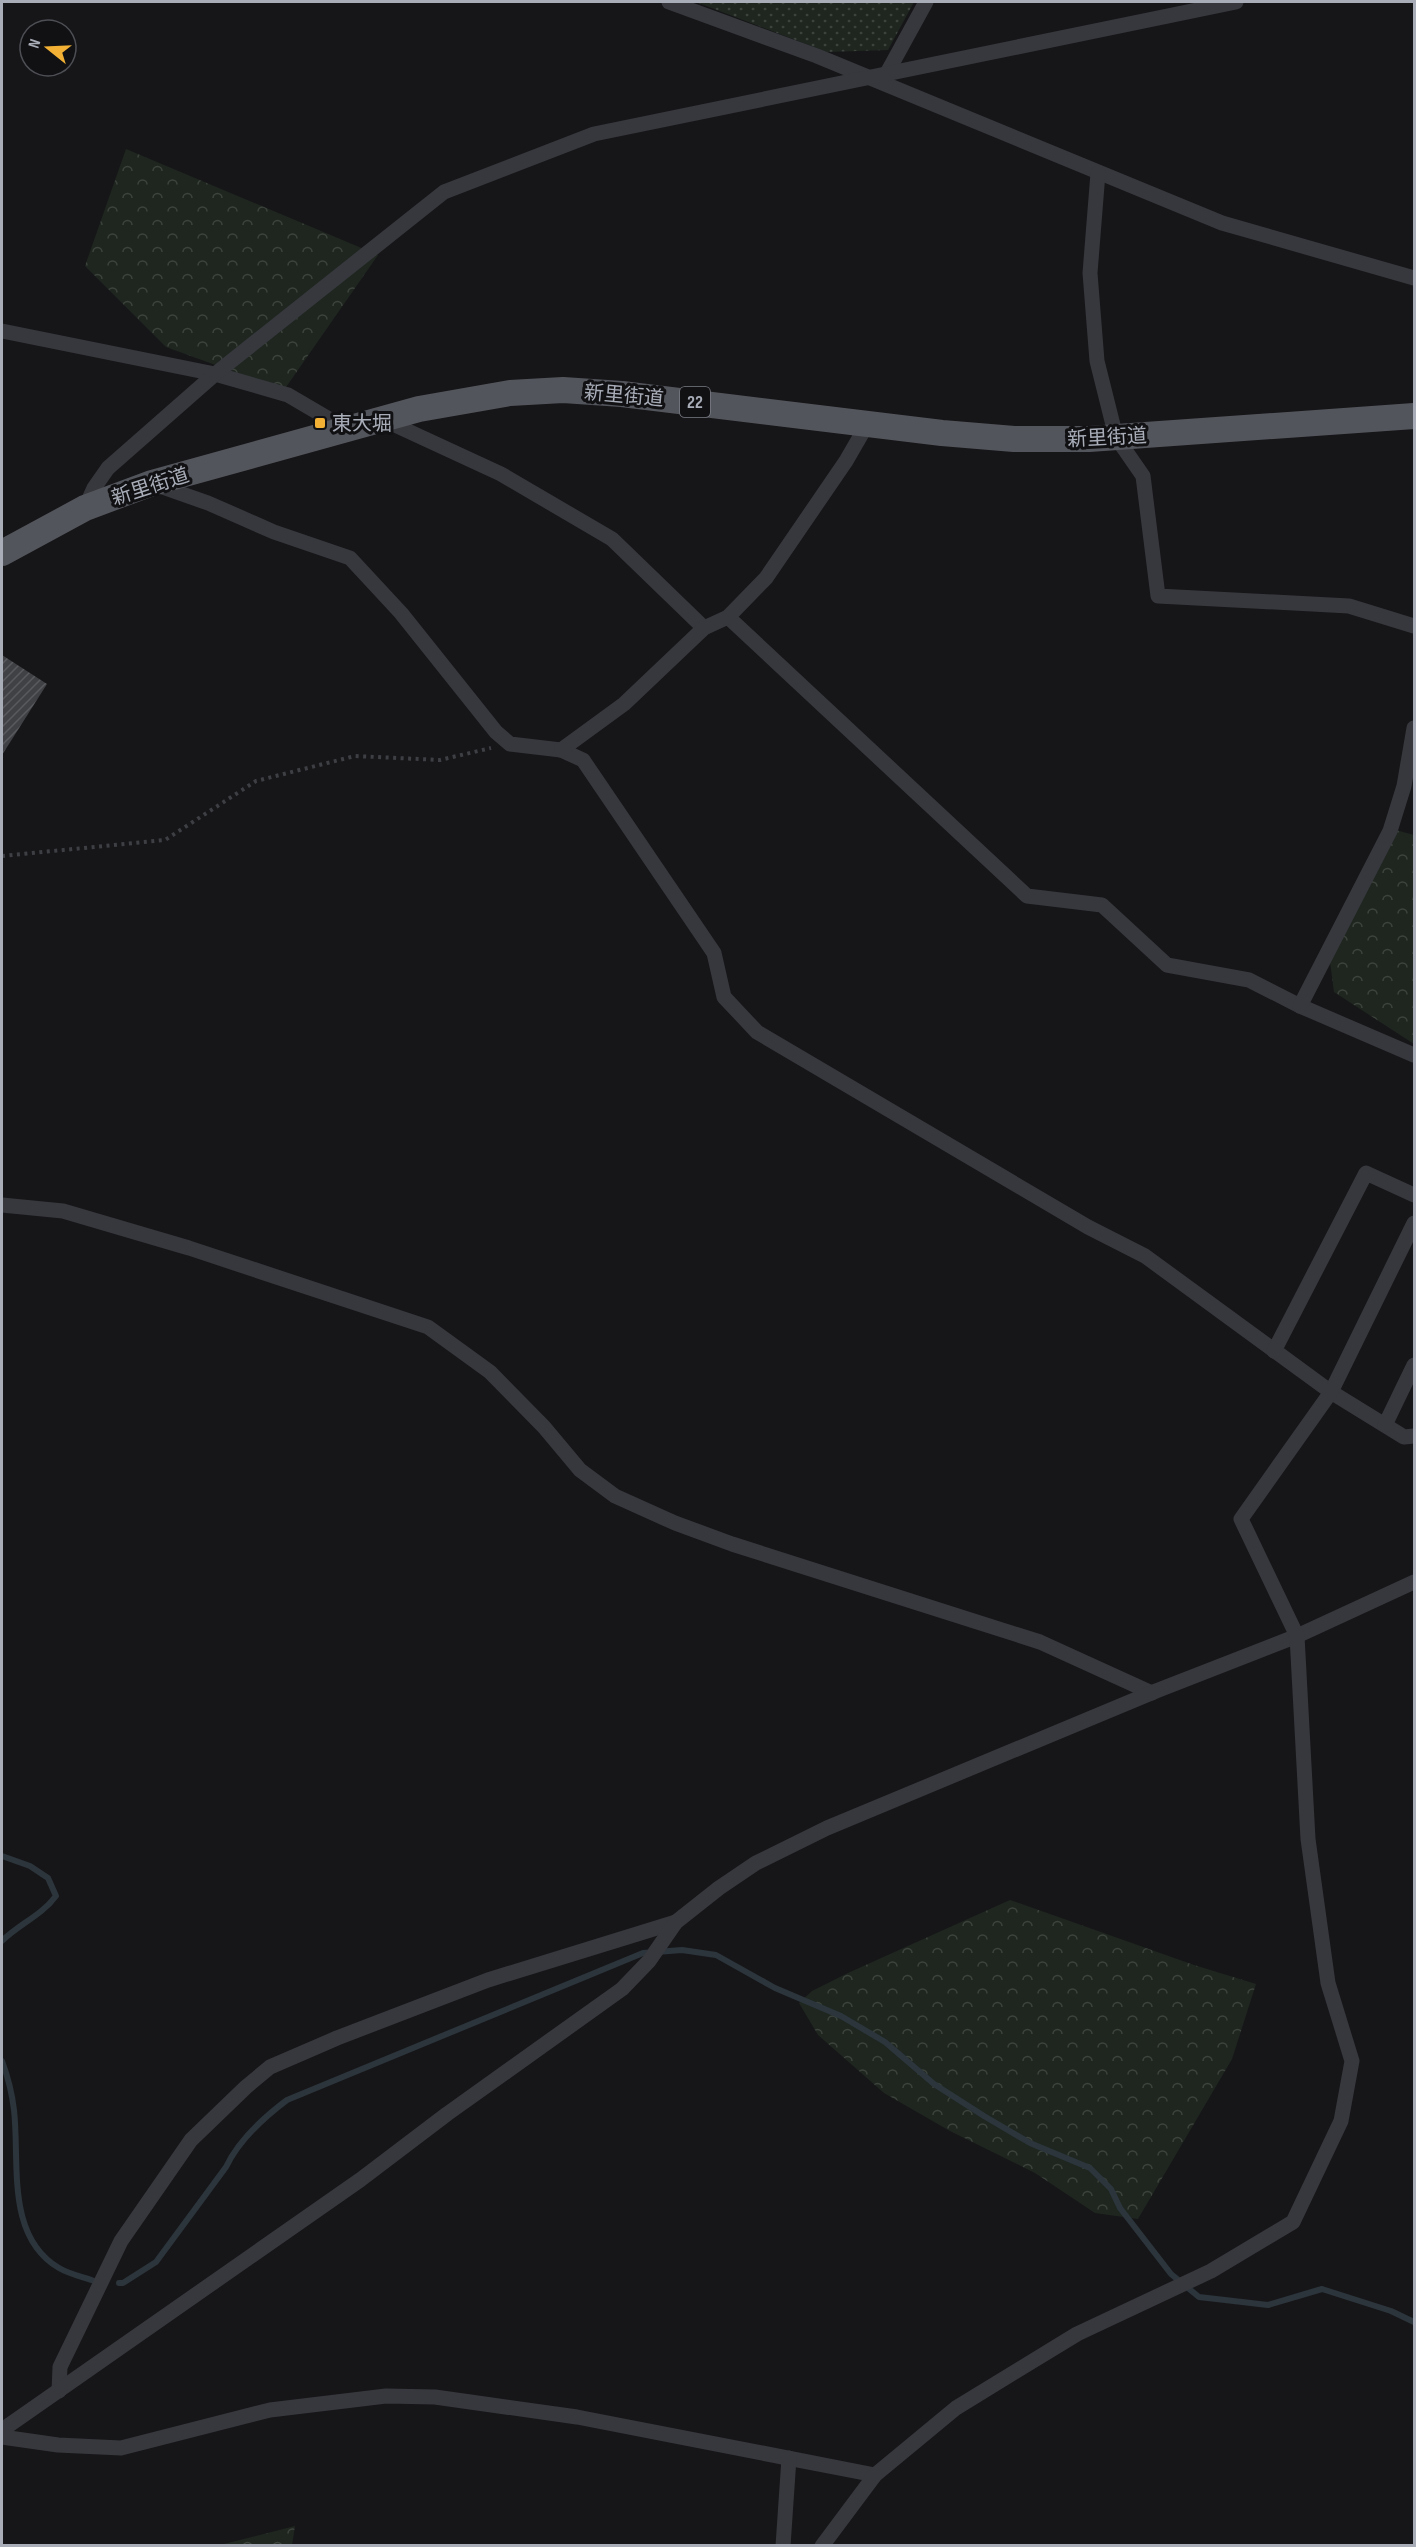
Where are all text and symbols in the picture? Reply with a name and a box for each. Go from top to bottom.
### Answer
north arrow [18,18,78,78]
text: N [25,37,46,51]
street label: 新里街道 [583,381,665,411]
road number: 22 [680,387,710,417]
place label: 東大堀 [332,412,392,436]
marker: 東大堀 [313,416,327,430]
street label: 新里街道 [1066,424,1148,452]
street label: 新里街道 [109,463,192,511]

